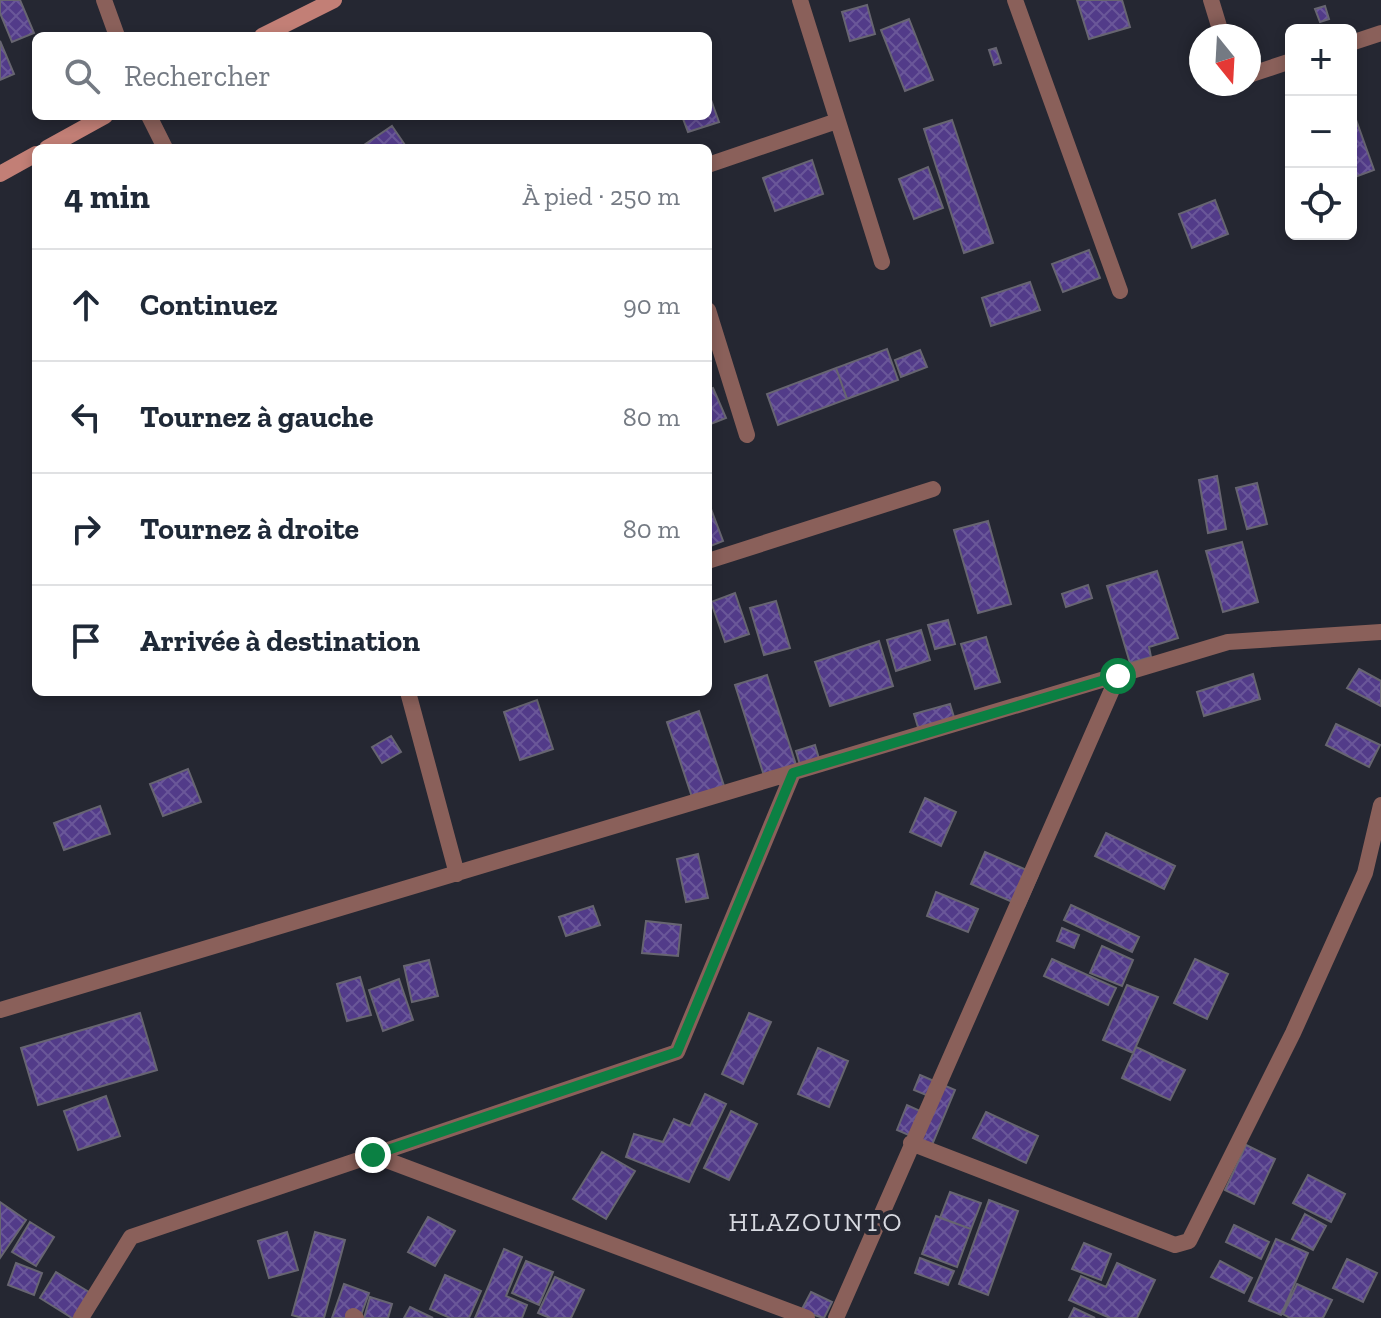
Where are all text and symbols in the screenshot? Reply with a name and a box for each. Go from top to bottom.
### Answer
north arrow [1189,24,1261,96]
map controls [1285,24,1357,240]
button: + [1285,24,1357,96]
search box [32,32,712,120]
icon: search [60,54,104,98]
text: Rechercher [124,58,271,94]
button: − [1285,96,1357,168]
button: locate [1285,168,1357,240]
text: 4 min [64,176,150,217]
text: À pied · 250 m [523,180,680,212]
icon: ahead [64,283,108,327]
text: Continuez [140,287,278,323]
text: 90 m [623,289,680,321]
icon: left [64,395,108,439]
text: Tournez à gauche [140,399,374,435]
text: 80 m [623,401,680,433]
icon: right [64,507,108,551]
text: Tournez à droite [140,511,359,547]
text: 80 m [623,513,680,545]
icon: arrive [64,619,108,663]
text: Arrivée à destination [140,623,420,659]
route start [1100,658,1136,694]
route end [355,1137,391,1173]
district label: HLAZOUNTO [728,1206,904,1238]

